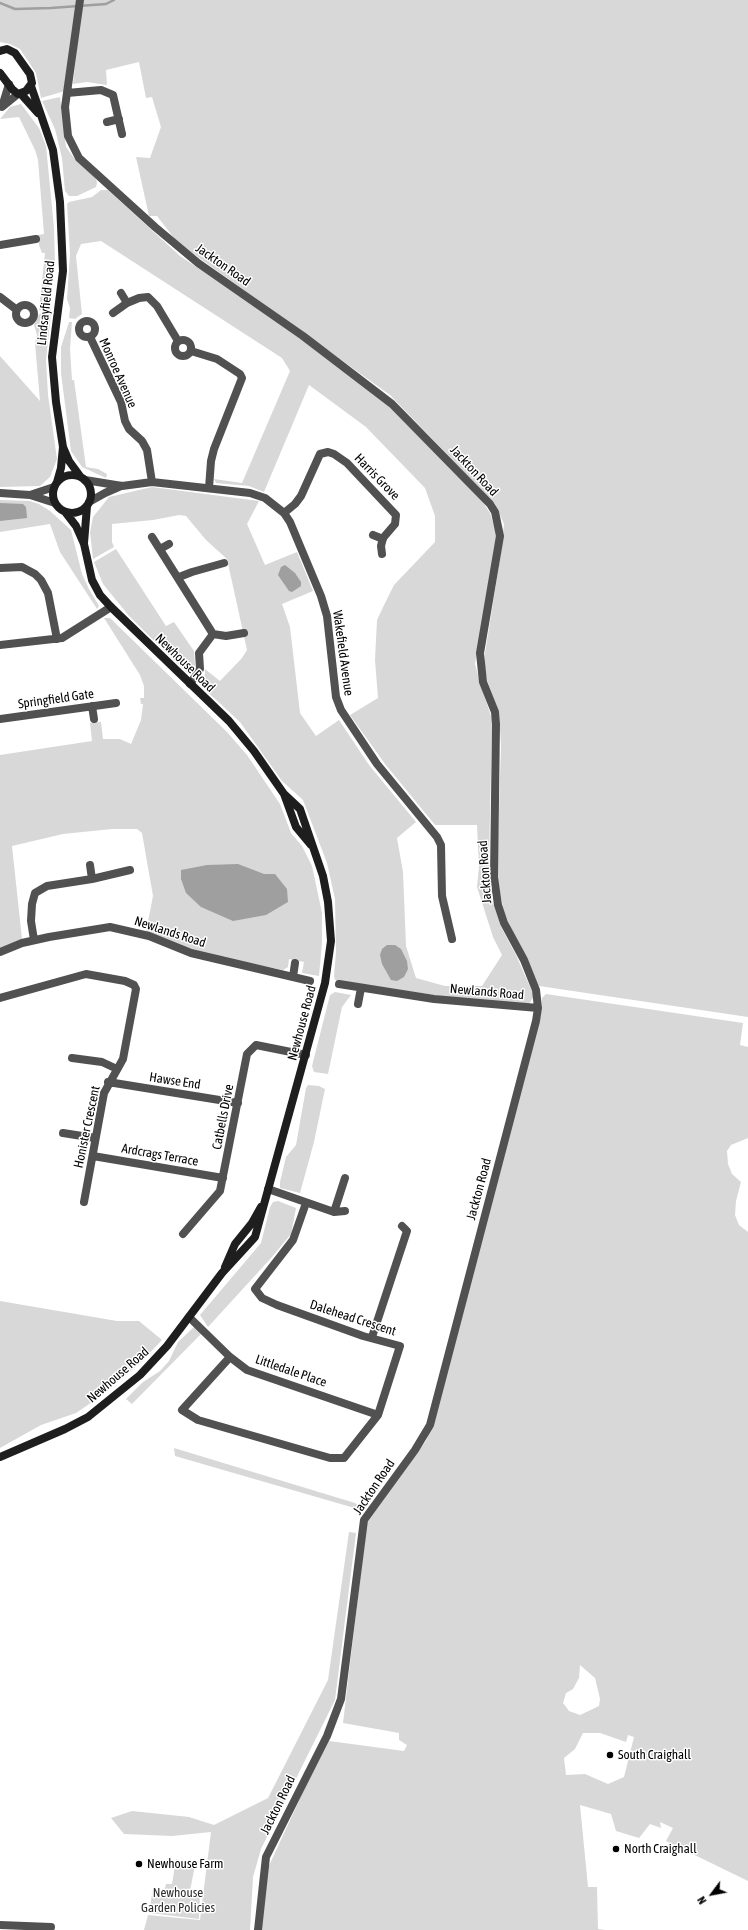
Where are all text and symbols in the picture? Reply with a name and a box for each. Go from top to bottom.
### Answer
street label: Jackton Road [193,240,253,290]
street label: Lindsayfield Road [34,260,58,346]
street label: Monroe Avenue [96,336,140,410]
street label: Jackton Road [447,443,501,499]
street label: Harris Grove [351,451,403,503]
street label: Wakefield Avenue [329,609,357,697]
street label: Newhouse Road [152,631,218,695]
street label: Springfield Gate [17,686,95,712]
street label: Jackton Road [475,840,495,904]
street label: Newlands Road [132,913,208,951]
street label: Newlands Road [449,981,525,1003]
street label: Newhouse Road [285,984,319,1062]
street label: Hawse End [148,1069,202,1093]
street label: Catbells Drive [209,1083,237,1151]
street label: Honister Crescent [71,1084,103,1170]
street label: Ardcrags Terrace [120,1141,200,1169]
street label: Jackton Road [463,1156,495,1222]
street label: Dalehead Crescent [308,1297,398,1339]
street label: Newhouse Road [84,1344,152,1406]
street label: Littledale Place [253,1352,329,1390]
street label: Jackton Road [350,1456,398,1518]
place label: South Craighall [618,1747,691,1763]
marker: South Craighall [605,1750,615,1760]
street label: Jackton Road [257,1773,299,1837]
place label: North Craighall [624,1841,697,1857]
marker: North Craighall [611,1844,621,1854]
place label: Newhouse Farm [147,1856,223,1872]
marker: Newhouse Farm [134,1859,144,1869]
north arrow [692,1874,732,1914]
park label: Newhouse Garden Policies [141,1885,215,1916]
text: N [695,1894,709,1906]

